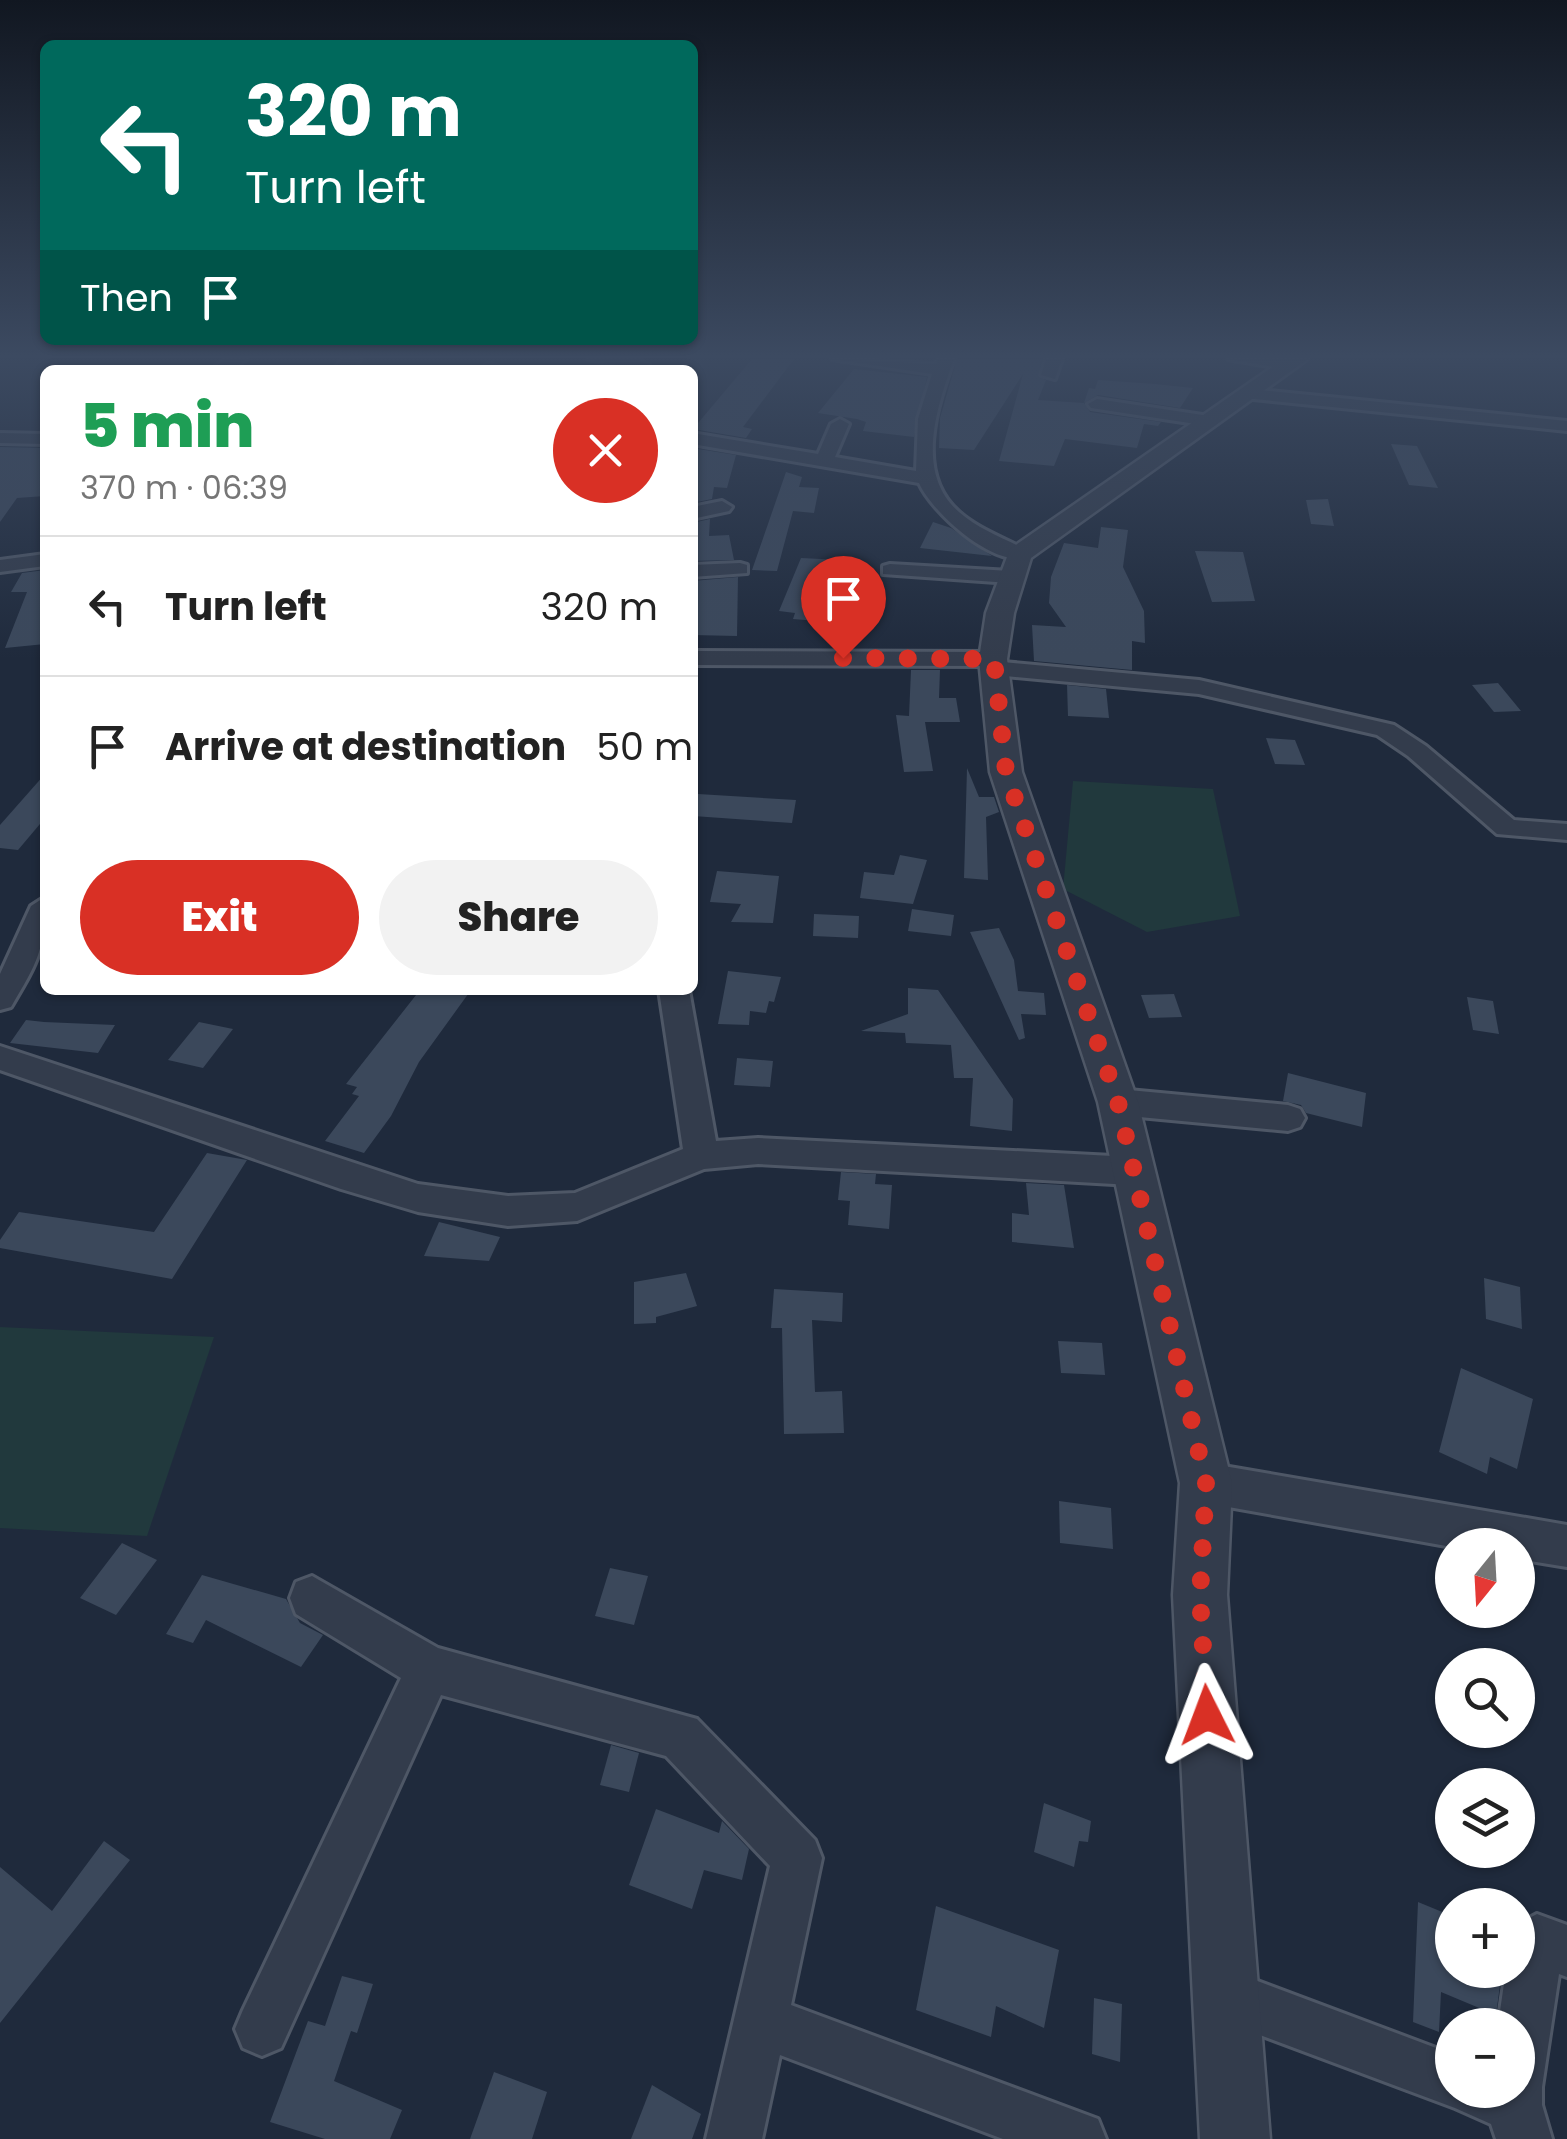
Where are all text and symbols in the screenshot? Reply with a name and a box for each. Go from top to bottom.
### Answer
text: 320 m [245,62,462,161]
icon: left [80,80,210,210]
text: Turn left [245,156,426,219]
icon: arrive [193,270,248,325]
text: Then [80,271,173,324]
text: 5 min [80,384,254,468]
button: close [553,398,658,503]
text: 370 m · 06:39 [80,465,288,510]
pin [801,556,886,659]
icon: arrive [816,571,871,626]
icon: left [80,579,135,634]
text: Turn left [165,580,327,633]
text: 320 m [541,580,658,633]
icon: arrive [80,719,135,774]
text: Arrive at destination [165,720,566,773]
text: 50 m [596,720,693,773]
button: Exit [80,860,359,975]
button: Share [379,860,658,975]
north arrow [1435,1528,1535,1628]
map controls [1435,1528,1535,2108]
button: search [1435,1648,1535,1748]
position arrow [1155,1663,1259,1767]
button: layers [1435,1768,1535,1868]
button: + [1435,1888,1535,1988]
button: − [1435,2008,1535,2108]

